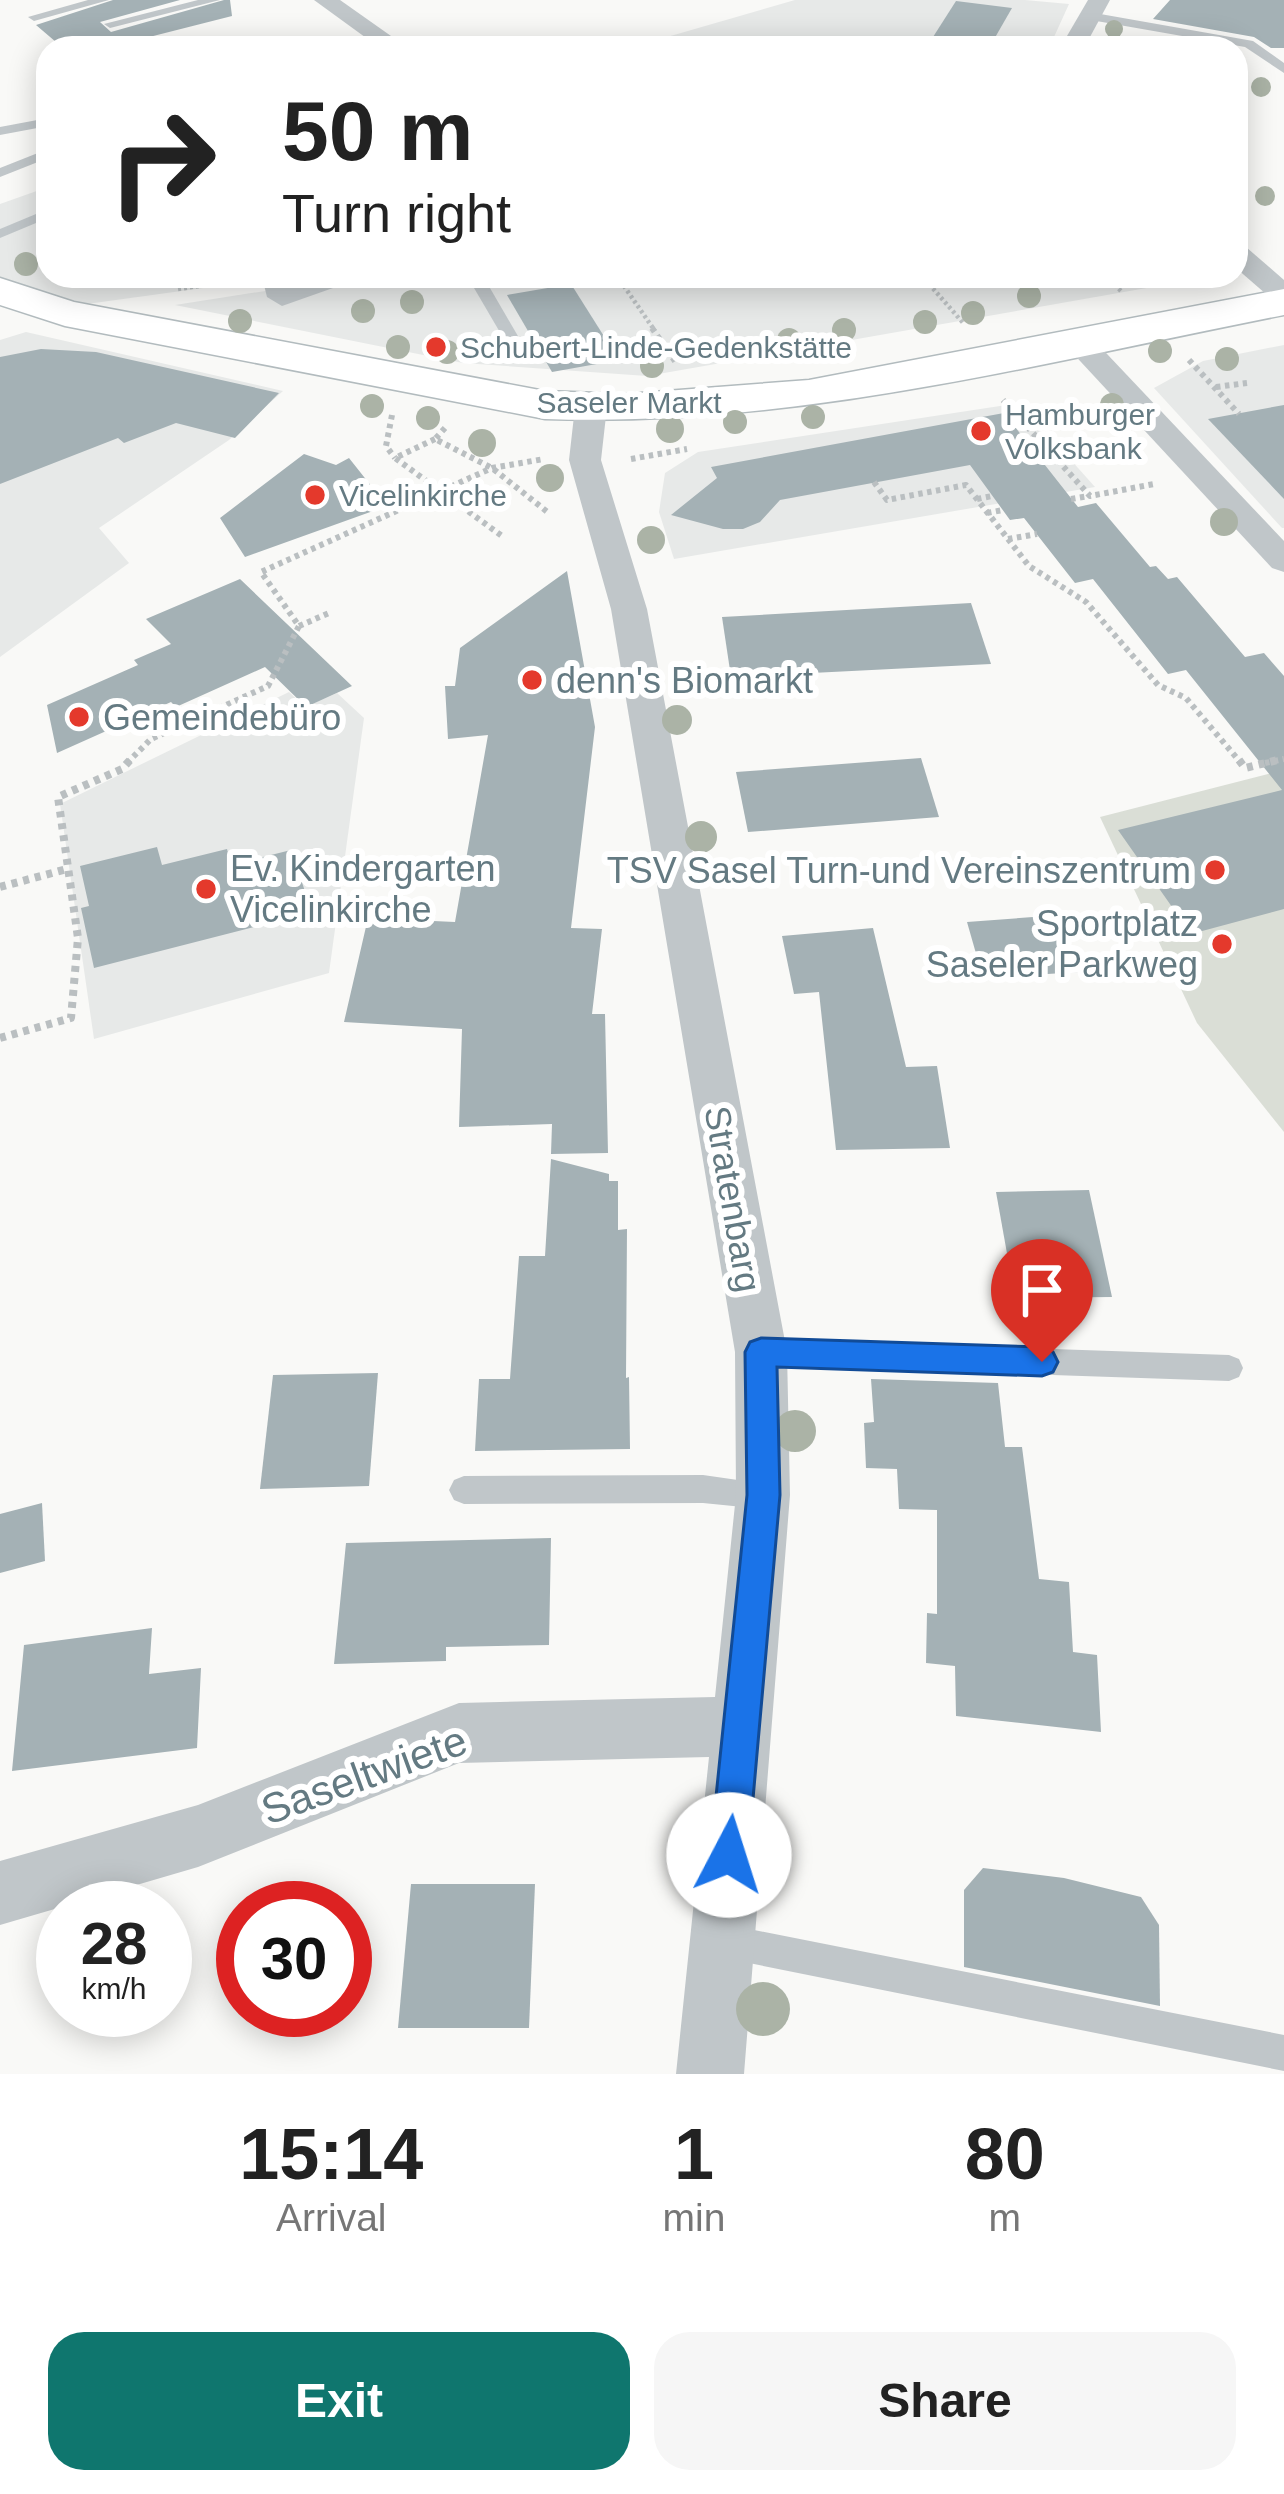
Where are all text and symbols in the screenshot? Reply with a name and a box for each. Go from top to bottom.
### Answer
icon: right [84,84,240,240]
text: 50 m [282,84,473,178]
text: Turn right [282,183,511,243]
place label: Schubert-Linde-Gedenkstätte [460,331,852,364]
marker: Schubert-Linde-Gedenkstätte [423,334,449,360]
street label: Saseler Markt [536,386,722,419]
place label: Hamburger Volksbank [1005,398,1155,465]
marker: Hamburger Volksbank [968,418,994,444]
place label: Vicelinkirche [339,479,507,512]
marker: Vicelinkirche [302,482,328,508]
place label: denn's Biomarkt [556,660,813,701]
marker: denn's Biomarkt [519,667,545,693]
place label: Gemeindebüro [103,697,341,738]
marker: Gemeindebüro [66,704,92,730]
place label: Ev. Kindergarten Vicelinkirche [230,848,495,930]
place label: TSV Sasel Turn-und Vereinszentrum [607,850,1191,891]
marker: TSV Sasel Turn-und Vereinszentrum [1202,857,1228,883]
marker: Ev. Kindergarten Vicelinkirche [193,876,219,902]
place label: Sportplatz Saseler Parkweg [926,903,1198,985]
marker: Sportplatz Saseler Parkweg [1209,931,1235,957]
street label: Stratenbarg [696,1103,770,1295]
pin [991,1239,1093,1362]
icon: arrive [1009,1257,1075,1323]
street label: Saseltwiete [255,1716,473,1834]
position arrow [666,1792,792,1918]
speed limit sign: 30 [216,1881,372,2037]
text: 28 [81,1910,147,1977]
text: km/h [81,1972,147,2005]
text: 15:14 [239,2114,423,2194]
text: 1 [674,2114,714,2194]
text: 80 [965,2114,1045,2194]
text: Arrival [276,2196,387,2239]
text: min [663,2196,725,2239]
text: m [988,2196,1021,2239]
button: Exit [48,2332,630,2470]
button: Share [654,2332,1236,2470]

